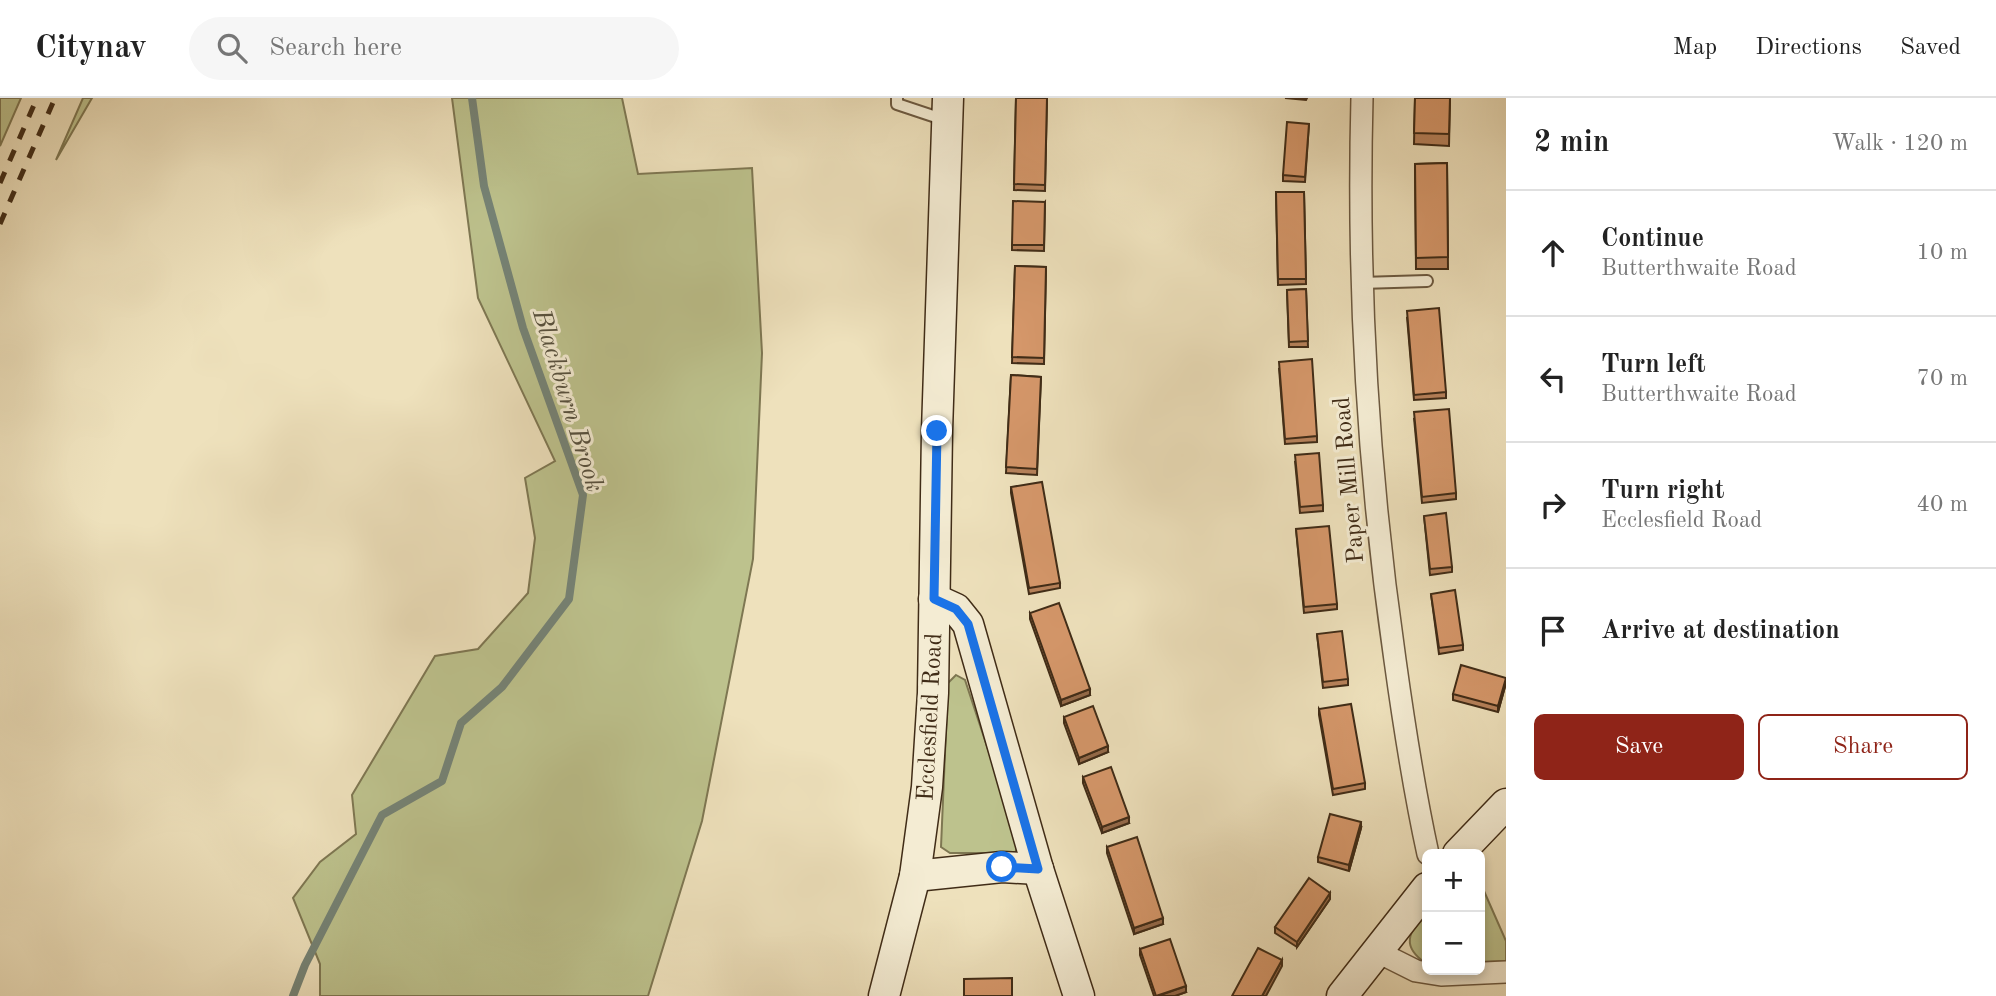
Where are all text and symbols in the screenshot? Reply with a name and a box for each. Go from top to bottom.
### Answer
search box [189,17,679,80]
icon: search [213,29,251,67]
text: Citynav [35,32,147,65]
text: Search here [269,35,402,61]
text: Map [1673,36,1717,60]
text: Directions [1755,36,1862,60]
text: Saved [1900,36,1961,60]
text: 2 min [1534,128,1609,158]
text: Walk · 120 m [1832,132,1968,155]
text: Continue [1601,226,1704,252]
icon: ahead [1534,234,1572,272]
text: 10 m [1917,241,1968,264]
text: Butterthwaite Road [1601,257,1797,280]
water label: Blackburn Brook [527,305,607,495]
text: Turn left [1601,352,1706,378]
icon: left [1534,360,1572,398]
text: 70 m [1917,367,1968,390]
text: Butterthwaite Road [1601,383,1797,406]
street label: Paper Mill Road [1331,396,1369,564]
route end [921,415,952,446]
text: Turn right [1601,478,1724,504]
icon: right [1534,486,1572,524]
text: 40 m [1917,493,1968,516]
text: Ecclesfield Road [1601,509,1762,532]
icon: arrive [1534,612,1572,650]
text: Arrive at destination [1601,618,1840,644]
street label: Ecclesfield Road [915,632,947,802]
button: Save [1534,714,1744,780]
button: Share [1758,714,1968,780]
map controls [1422,849,1485,975]
button: + [1422,849,1485,912]
route start [986,851,1017,882]
button: − [1422,912,1485,975]

